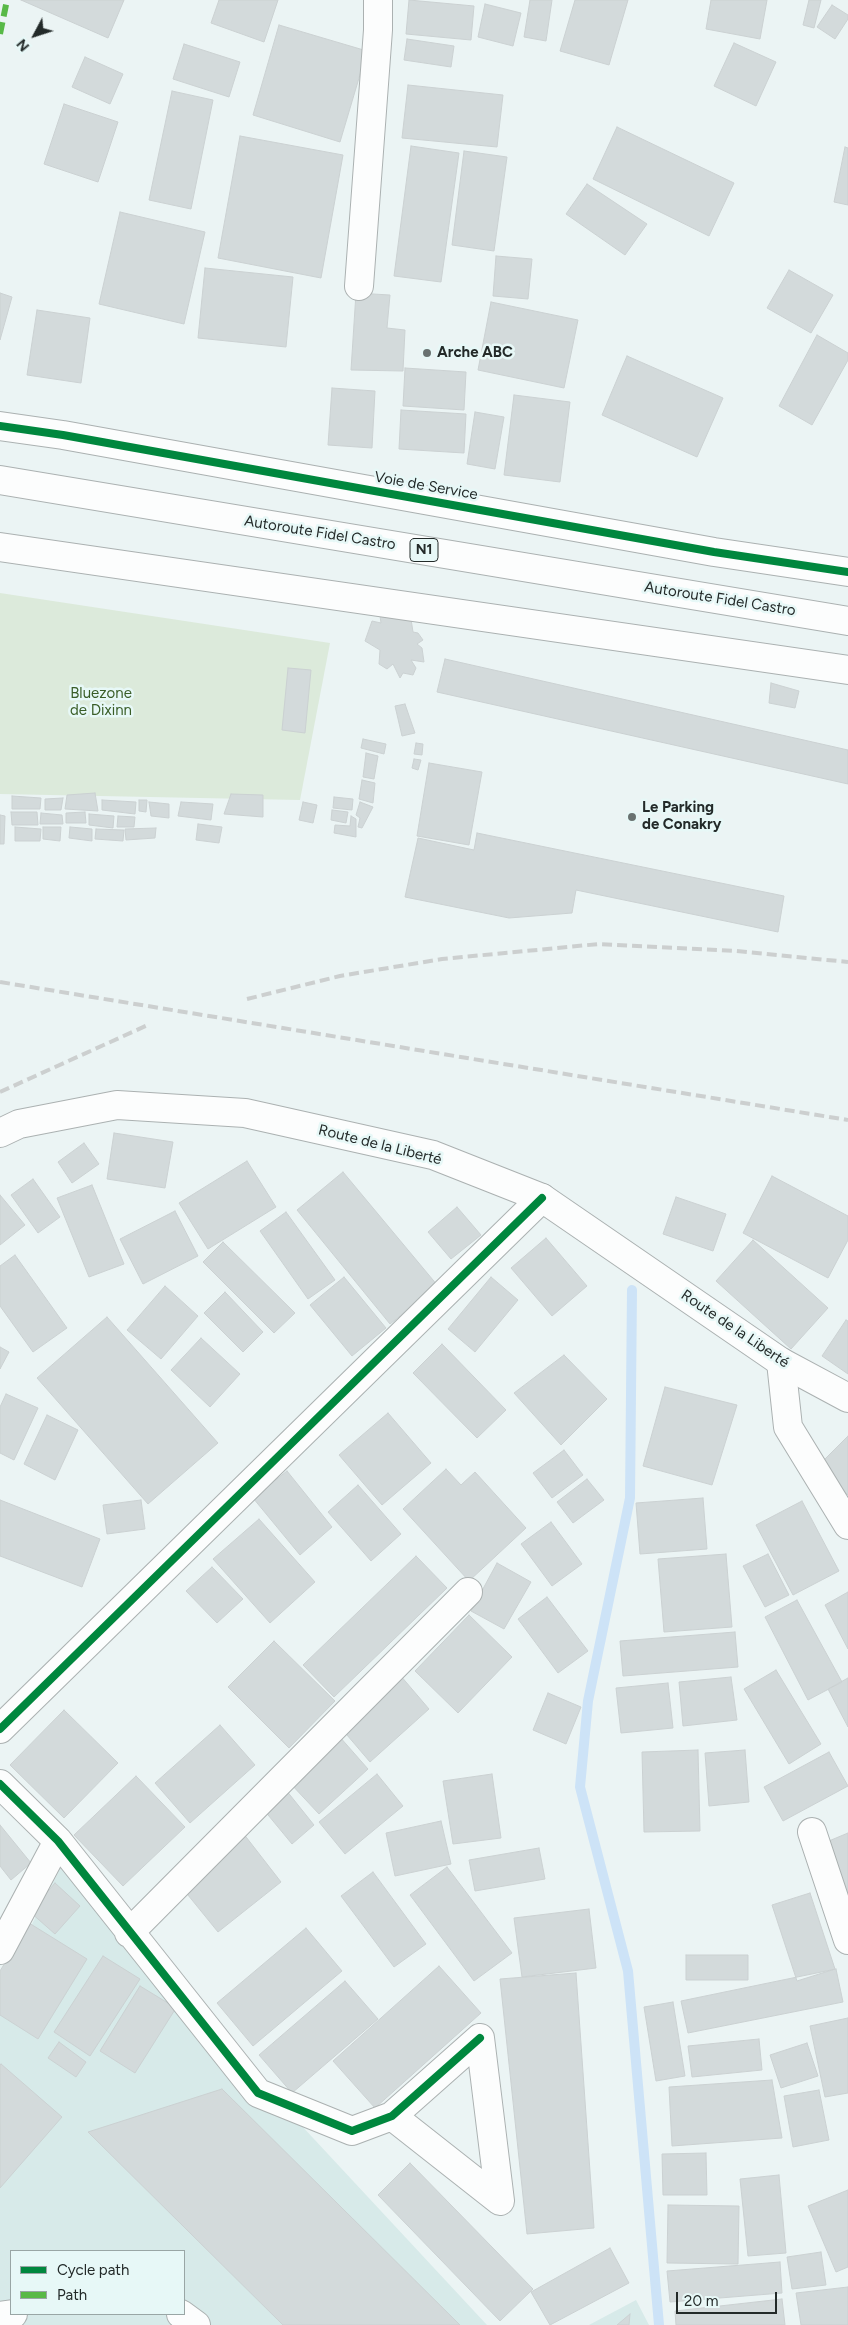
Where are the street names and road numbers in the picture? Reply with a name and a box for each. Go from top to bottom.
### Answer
street label: Voie de Service [373,468,479,504]
street label: Autoroute Fidel Castro [243,512,397,554]
road number: N1 [410,538,438,562]
street label: Autoroute Fidel Castro [643,578,797,620]
street label: Route de la Liberté [316,1121,444,1169]
street label: Route de la Liberté [678,1286,792,1372]

